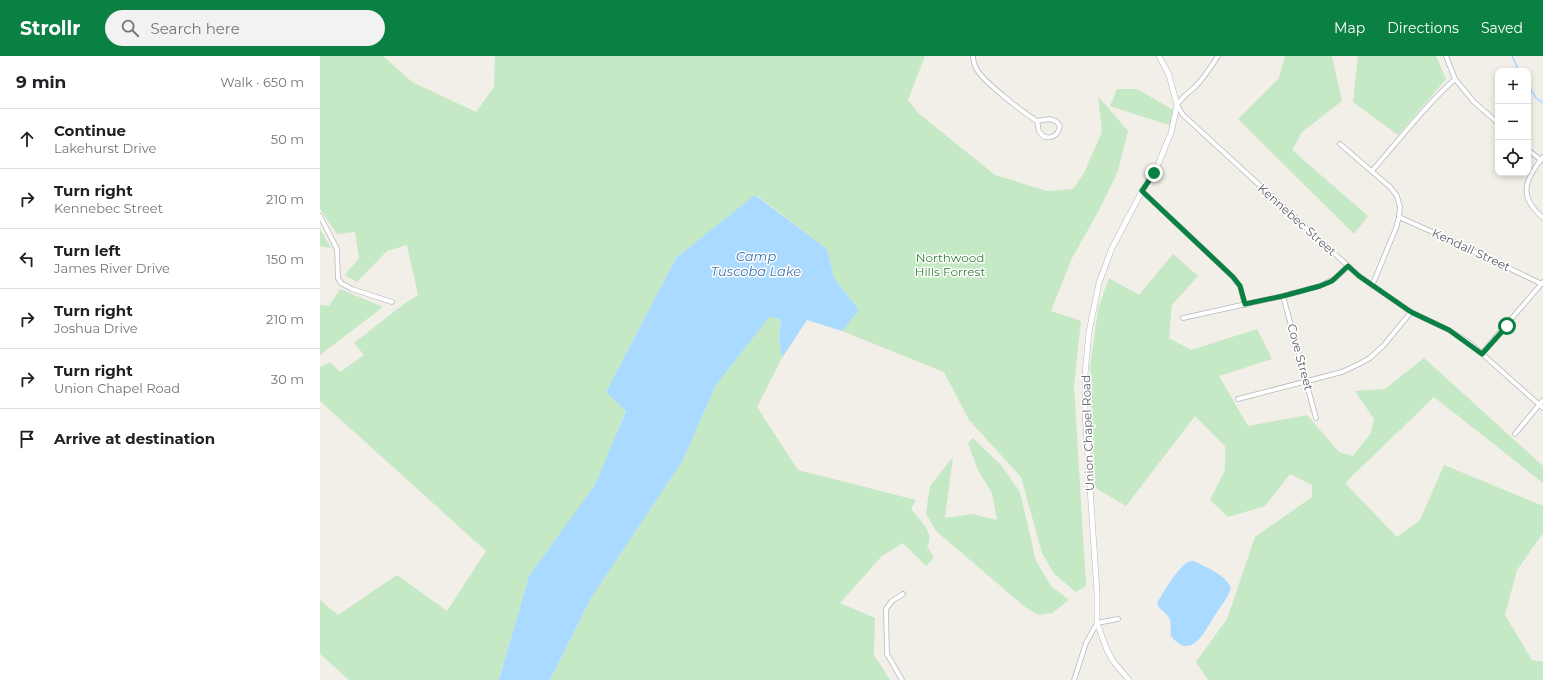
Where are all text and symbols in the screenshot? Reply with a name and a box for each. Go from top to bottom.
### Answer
search box [105,10,385,46]
text: Strollr [20,17,81,40]
icon: search [119,17,141,39]
text: Search here [151,19,240,38]
text: Map [1334,19,1365,37]
text: Directions [1387,19,1459,37]
text: Saved [1481,19,1523,37]
map controls [1495,68,1531,176]
button: + [1495,68,1531,104]
text: 9 min [16,72,66,92]
text: Walk · 650 m [220,74,304,90]
button: − [1495,104,1531,140]
text: Continue [54,121,126,140]
icon: ahead [16,128,38,150]
text: 50 m [271,131,304,147]
text: Lakehurst Drive [54,140,156,156]
button: locate [1495,140,1531,176]
route end [1145,164,1163,182]
street label: Kennebec Street [1255,180,1340,259]
text: Turn right [54,181,133,200]
icon: right [16,188,38,210]
text: 210 m [266,191,304,207]
text: Kennebec Street [54,200,163,216]
street label: Kendall Street [1430,225,1513,274]
text: Turn left [54,241,121,260]
icon: left [16,248,38,270]
water label: Camp Tuscoba Lake [711,248,801,279]
park label: Northwood Hills Forrest [915,250,985,279]
text: 150 m [266,251,304,267]
text: James River Drive [54,260,170,276]
text: Turn right [54,301,133,320]
icon: right [16,308,38,330]
text: 210 m [266,311,304,327]
route start [1498,317,1516,335]
text: Joshua Drive [54,320,138,336]
street label: Cove Street [1284,322,1317,392]
text: Turn right [54,361,133,380]
icon: right [16,368,38,390]
text: 30 m [271,371,304,387]
street label: Union Chapel Road [1078,375,1097,491]
text: Union Chapel Road [54,380,180,396]
icon: arrive [16,428,38,450]
text: Arrive at destination [54,429,215,448]

